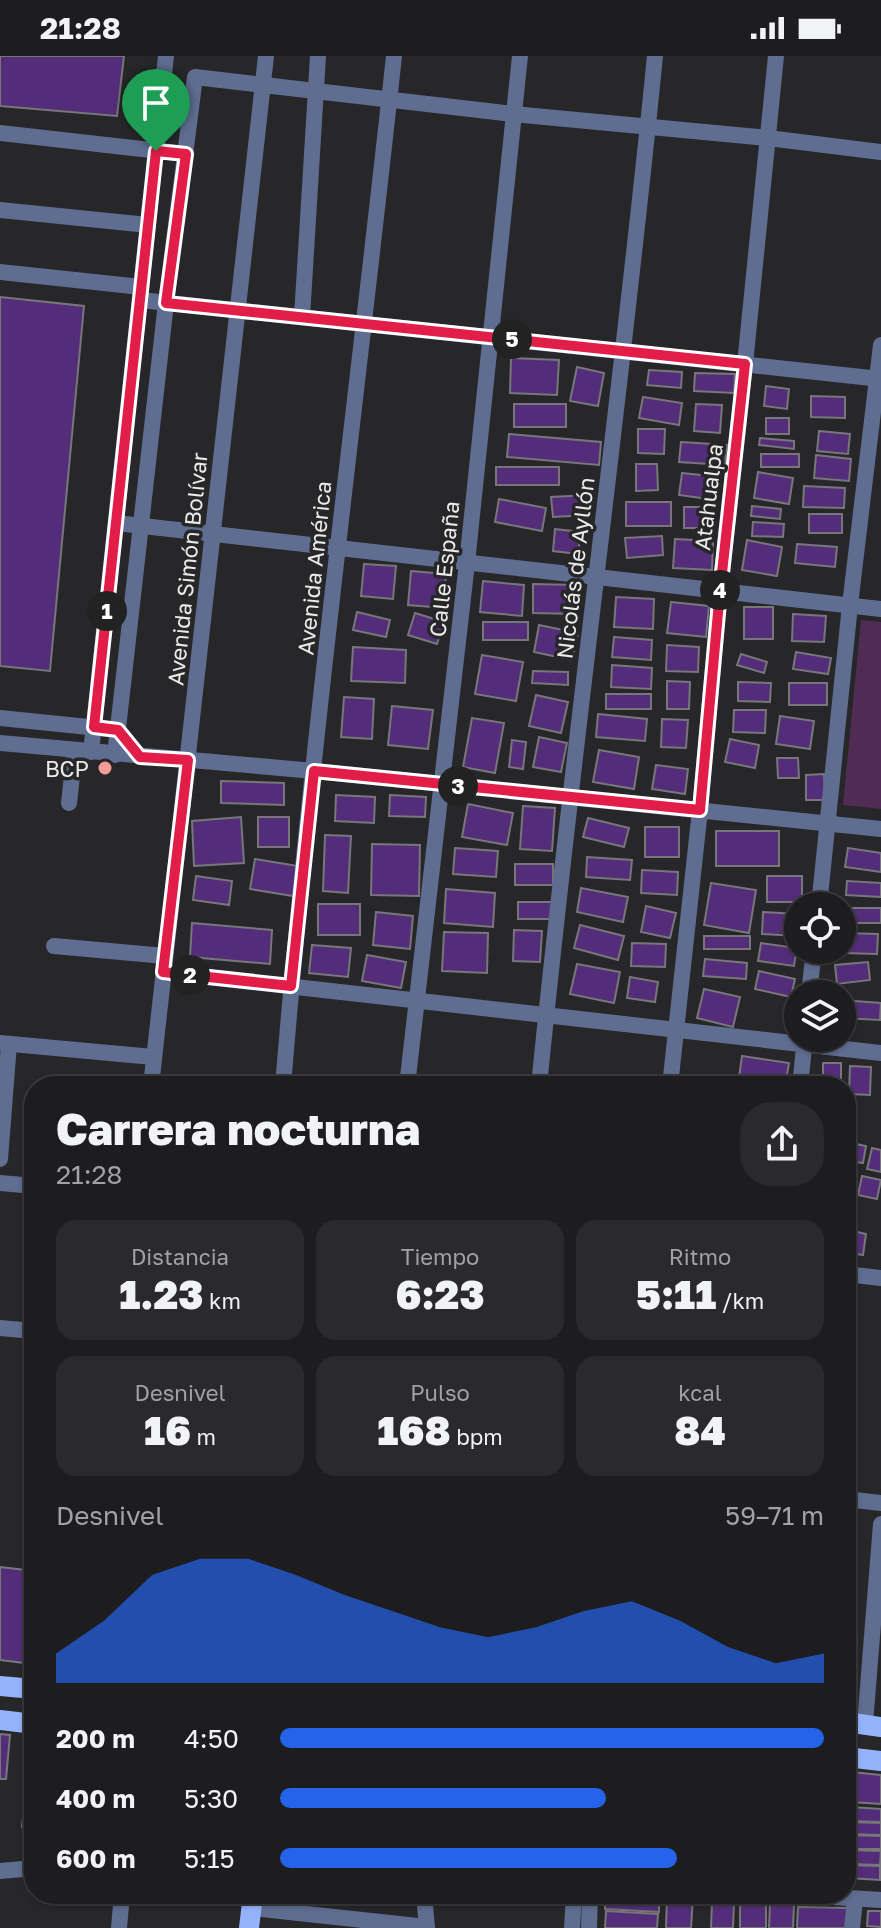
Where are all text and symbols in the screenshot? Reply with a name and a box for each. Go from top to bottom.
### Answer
text: 21:28 [40,10,121,46]
pin [122,69,190,151]
icon: arrive [134,81,178,125]
pin: 5 [492,319,532,359]
text: 5 [505,325,519,352]
street label: Atahualpa [688,442,728,552]
street label: Avenida Simón Bolívar [161,451,213,687]
street label: Nicolás de Ayllón [550,476,600,660]
street label: Avenida América [291,480,337,656]
street label: Calle España [423,500,465,638]
pin: 4 [700,570,740,610]
text: 4 [713,576,727,603]
pin: 1 [87,591,127,631]
text: 1 [101,597,113,624]
place label: BCP [45,755,89,782]
marker: BCP [96,759,114,777]
pin: 3 [438,766,478,806]
text: 3 [451,772,465,799]
map controls [784,892,856,1052]
button: locate [784,892,856,964]
pin: 2 [170,955,210,995]
text: 2 [183,961,197,988]
button: layers [784,980,856,1052]
text: Carrera nocturna [56,1102,420,1155]
button: share [740,1102,824,1186]
text: 21:28 [56,1159,122,1190]
text: Distancia [131,1243,229,1270]
text: Tiempo [401,1243,479,1270]
text: Ritmo [669,1243,731,1270]
text: 1.23 [119,1270,203,1318]
text: 6:23 [395,1270,485,1318]
text: 5:11 [636,1270,716,1318]
text: km [203,1287,241,1314]
text: /km [716,1287,764,1314]
text: Desnivel [135,1379,225,1406]
text: Pulso [410,1379,470,1406]
text: kcal [678,1379,722,1406]
text: 16 [144,1406,191,1454]
text: 168 [377,1406,451,1454]
text: 84 [674,1406,726,1454]
text: m [191,1423,216,1450]
text: bpm [451,1423,503,1450]
text: Desnivel [56,1500,163,1531]
text: 59–71 m [725,1500,824,1531]
text: 200 m [56,1723,135,1754]
text: 4:50 [184,1723,239,1754]
text: 400 m [56,1783,135,1814]
text: 5:30 [184,1783,238,1814]
text: 600 m [56,1843,136,1874]
text: 5:15 [184,1843,235,1874]

